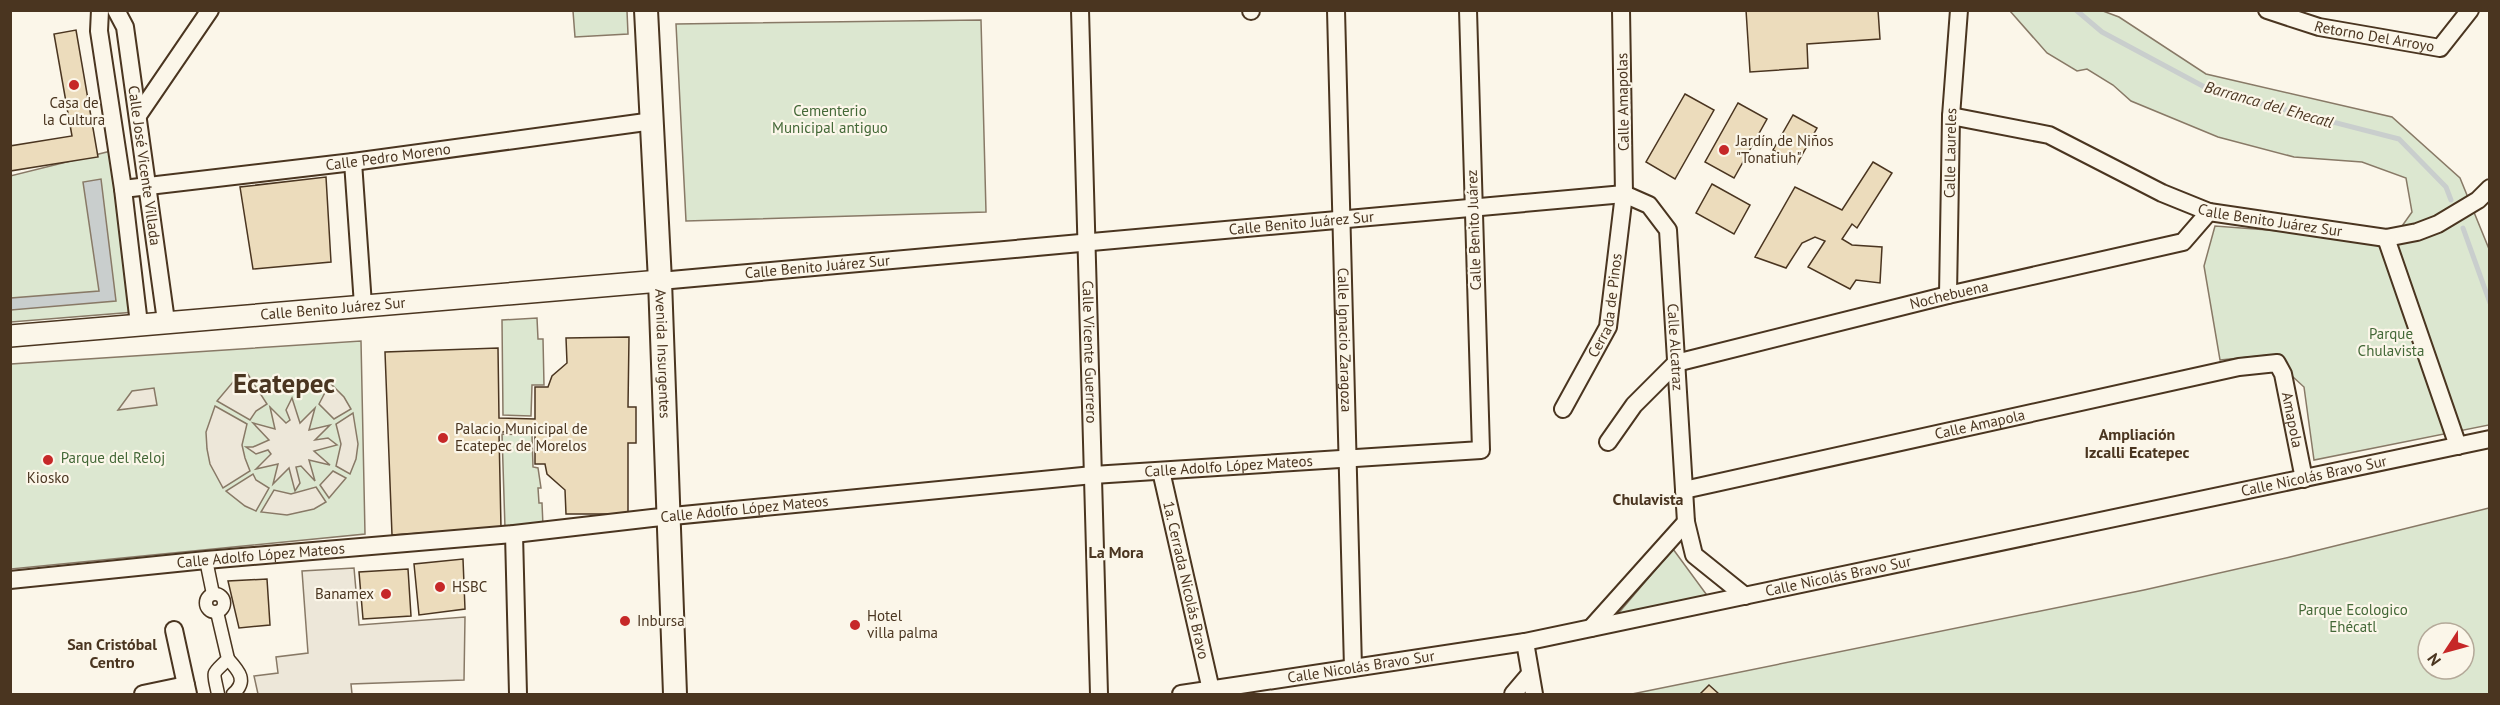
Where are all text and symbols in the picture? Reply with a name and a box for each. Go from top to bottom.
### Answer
street label: Retorno Del Arroyo [2312,16,2436,56]
street label: Calle Amapolas [1612,53,1633,151]
water label: Barranca del Ehecatl [2202,76,2336,132]
marker: Casa de la Cultura [67,78,81,92]
street label: Calle José Vicente Villada [124,84,165,247]
place label: Casa de la Cultura [43,93,105,129]
park label: Cementerio Municipal antiguo [772,101,888,137]
street label: Calle Laureles [1940,107,1961,198]
place label: Jardín de Niños "Tonatiuh" [1735,131,1834,167]
street label: Calle Pedro Moreno [325,139,452,174]
marker: Jardín de Niños "Tonatiuh" [1717,143,1731,157]
street label: Calle Benito Juárez [1462,169,1485,291]
street label: Calle Benito Juárez Sur [2195,198,2343,240]
street label: Calle Benito Juárez Sur [1228,207,1375,239]
street label: Calle Benito Juárez Sur [744,250,891,282]
street label: Cerrada de Pinos [1583,252,1626,361]
street label: Calle Ignacio Zaragoza [1334,267,1356,412]
street label: Nochebuena [1908,276,1990,313]
street label: Calle Vicente Guerrero [1079,280,1101,424]
street label: Avenida Insurgentes [651,288,675,419]
street label: Calle Benito Juárez Sur [259,293,406,324]
street label: Calle Alcatraz [1664,303,1688,391]
park label: Parque Chulavista [2358,324,2424,360]
district label: Ecatepec [233,366,335,400]
street label: Amapola [2278,390,2308,449]
street label: Calle Amapola [1933,405,2027,443]
place label: Palacio Municipal de Ecatepec de Morelos [455,419,588,455]
district label: Ampliación Izcalli Ecatepec [2085,424,2189,462]
marker: Palacio Municipal de Ecatepec de Morelos [436,431,450,445]
park label: Parque del Reloj [61,448,165,467]
street label: Calle Adolfo López Mateos [1144,451,1313,481]
street label: Calle Nicolás Bravo Sur [2239,451,2388,500]
marker: Kiosko [41,453,55,467]
place label: Kiosko [27,468,69,487]
district label: Chulavista [1612,489,1684,509]
street label: Calle Adolfo López Mateos [660,491,829,526]
street label: 1a. Cerrada Nicolás Bravo [1159,499,1214,661]
street label: Calle Adolfo López Mateos [176,538,346,572]
district label: La Mora [1088,542,1144,562]
street label: Calle Nicolás Bravo Sur [1763,551,1913,600]
place label: HSBC [452,577,487,596]
marker: HSBC [433,580,447,594]
place label: Banamex [315,584,374,603]
marker: Banamex [379,587,393,601]
park label: Parque Ecologico Ehécatl [2298,600,2408,636]
place label: Hotel villa palma [867,606,938,642]
place label: Inbursa [637,611,685,630]
marker: Inbursa [618,614,632,628]
marker: Hotel villa palma [848,618,862,632]
north arrow [2416,621,2476,681]
district label: San Cristóbal Centro [67,634,157,672]
street label: Calle Nicolás Bravo Sur [1286,646,1436,687]
text: N [2423,650,2445,670]

